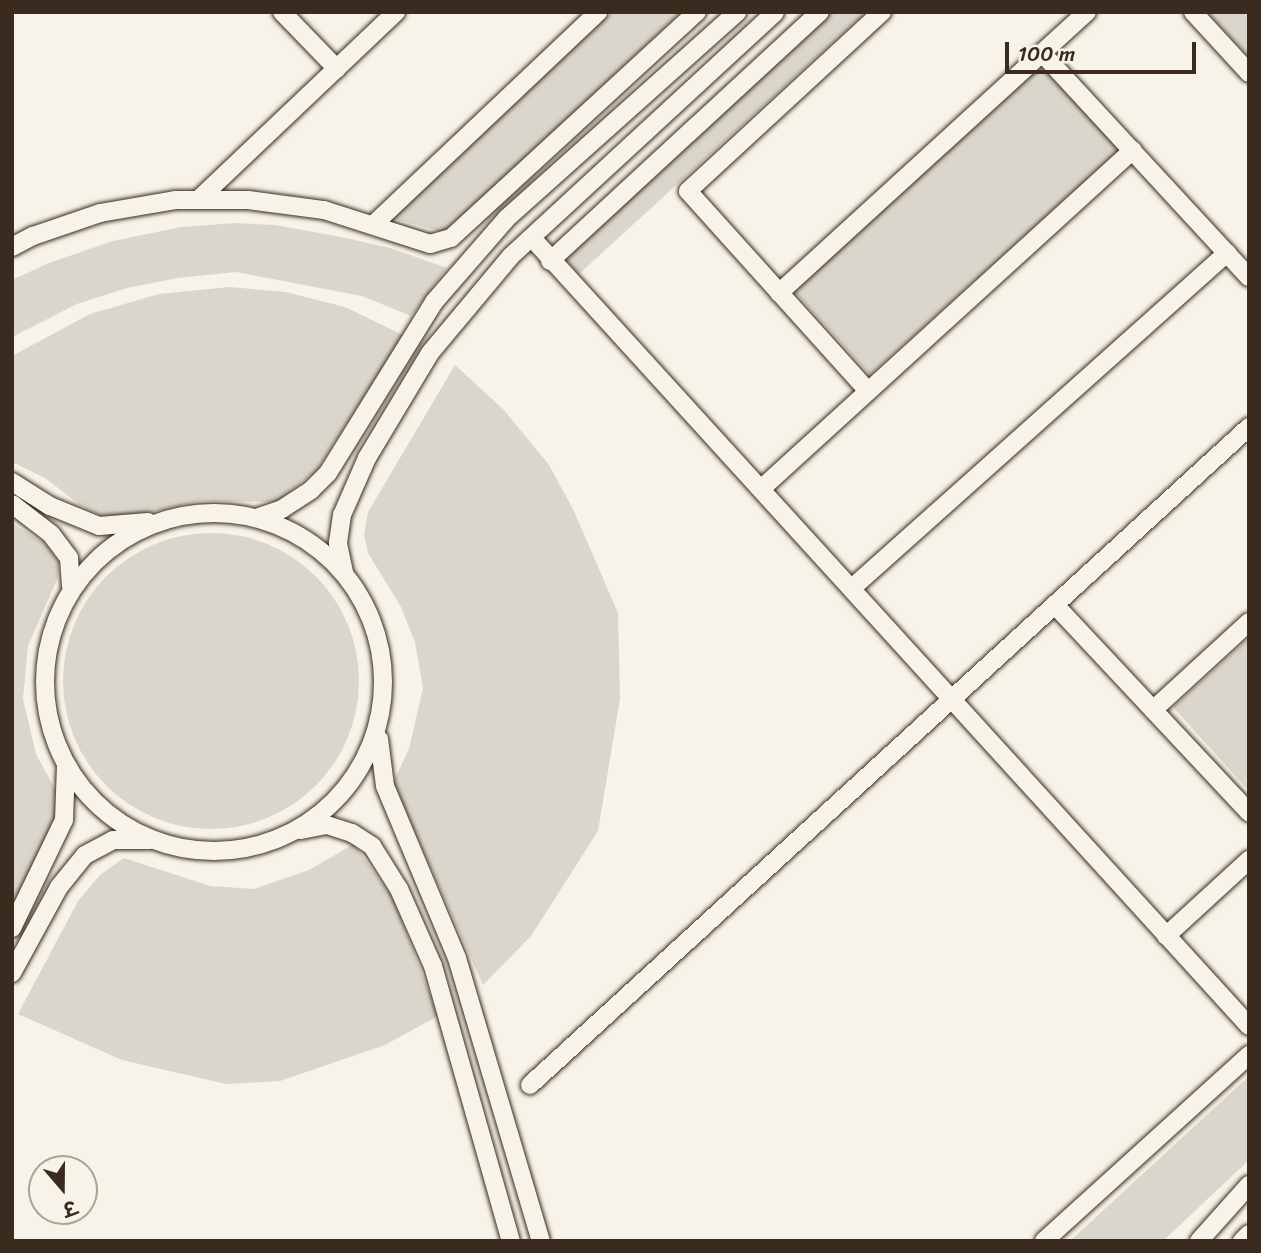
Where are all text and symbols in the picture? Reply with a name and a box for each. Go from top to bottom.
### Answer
scale bar [1009,28,1200,72]
text: 100 m [1018,35,1075,73]
north arrow [28,1155,98,1225]
text: उ [58,1191,81,1226]

